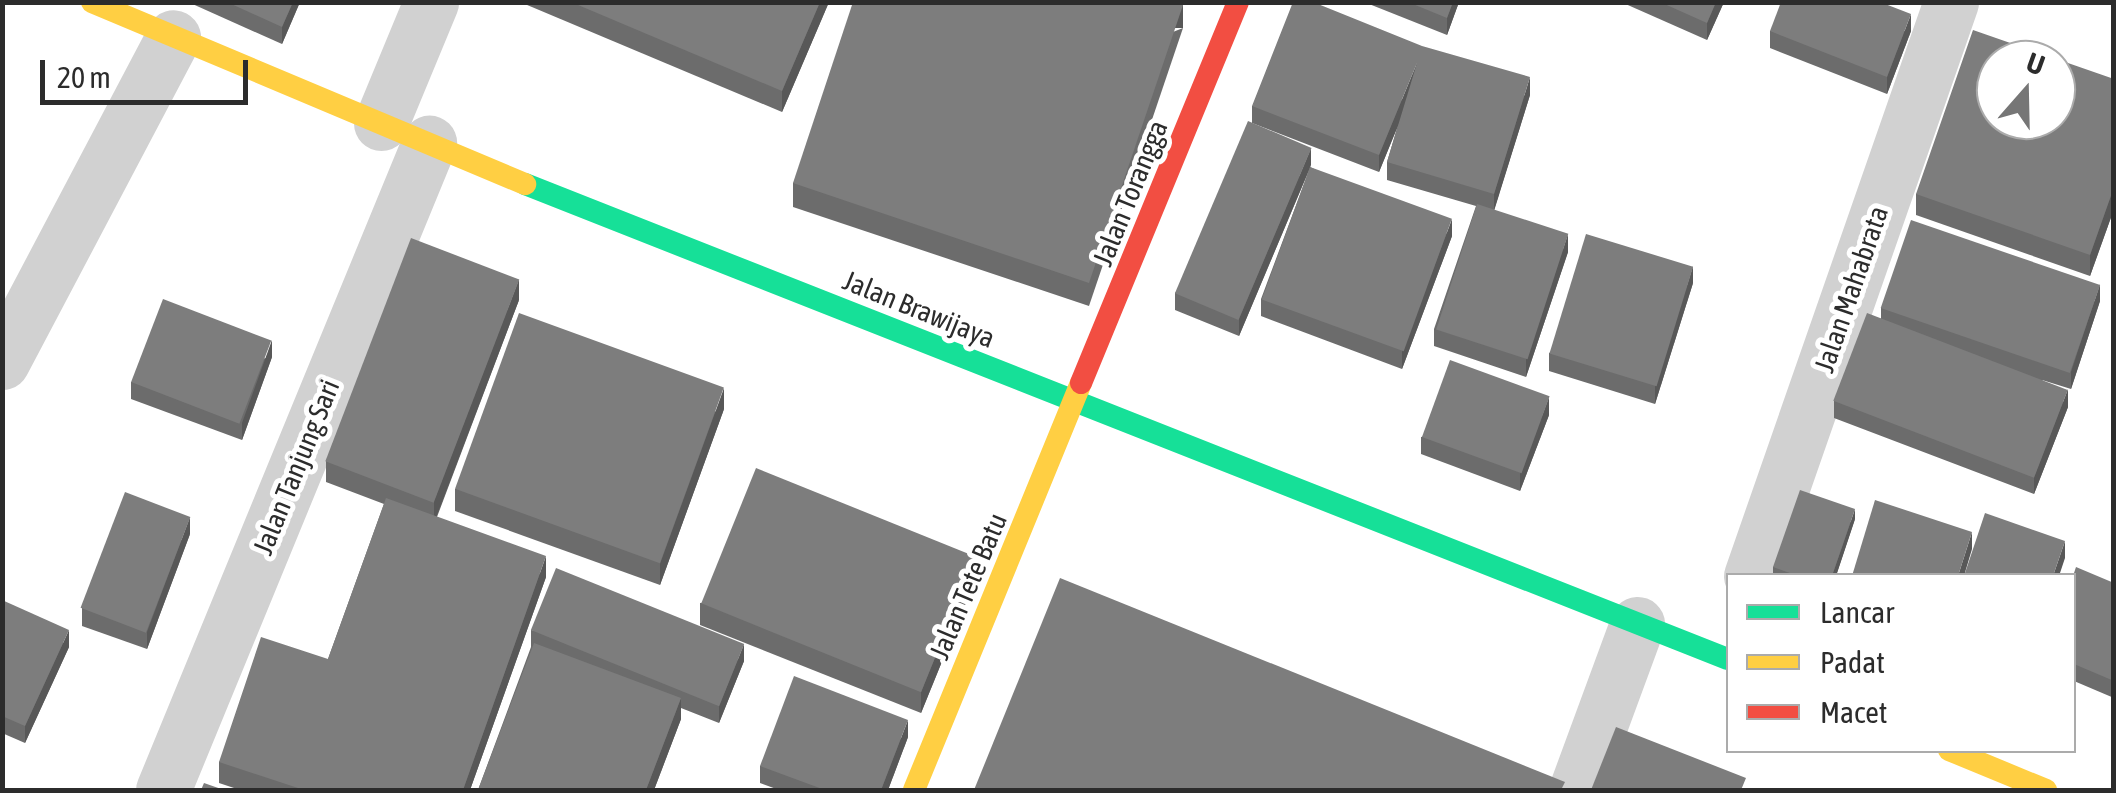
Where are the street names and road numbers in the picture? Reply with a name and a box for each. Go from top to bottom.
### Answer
street label: Jalan Torangga [1086,115,1174,271]
street label: Jalan Mahabrata [1807,202,1895,376]
street label: Jalan Brawijaya [838,263,1000,355]
street label: Jalan Tanjung Sari [246,375,346,559]
street label: Jalan Tete Batu [922,508,1014,664]

